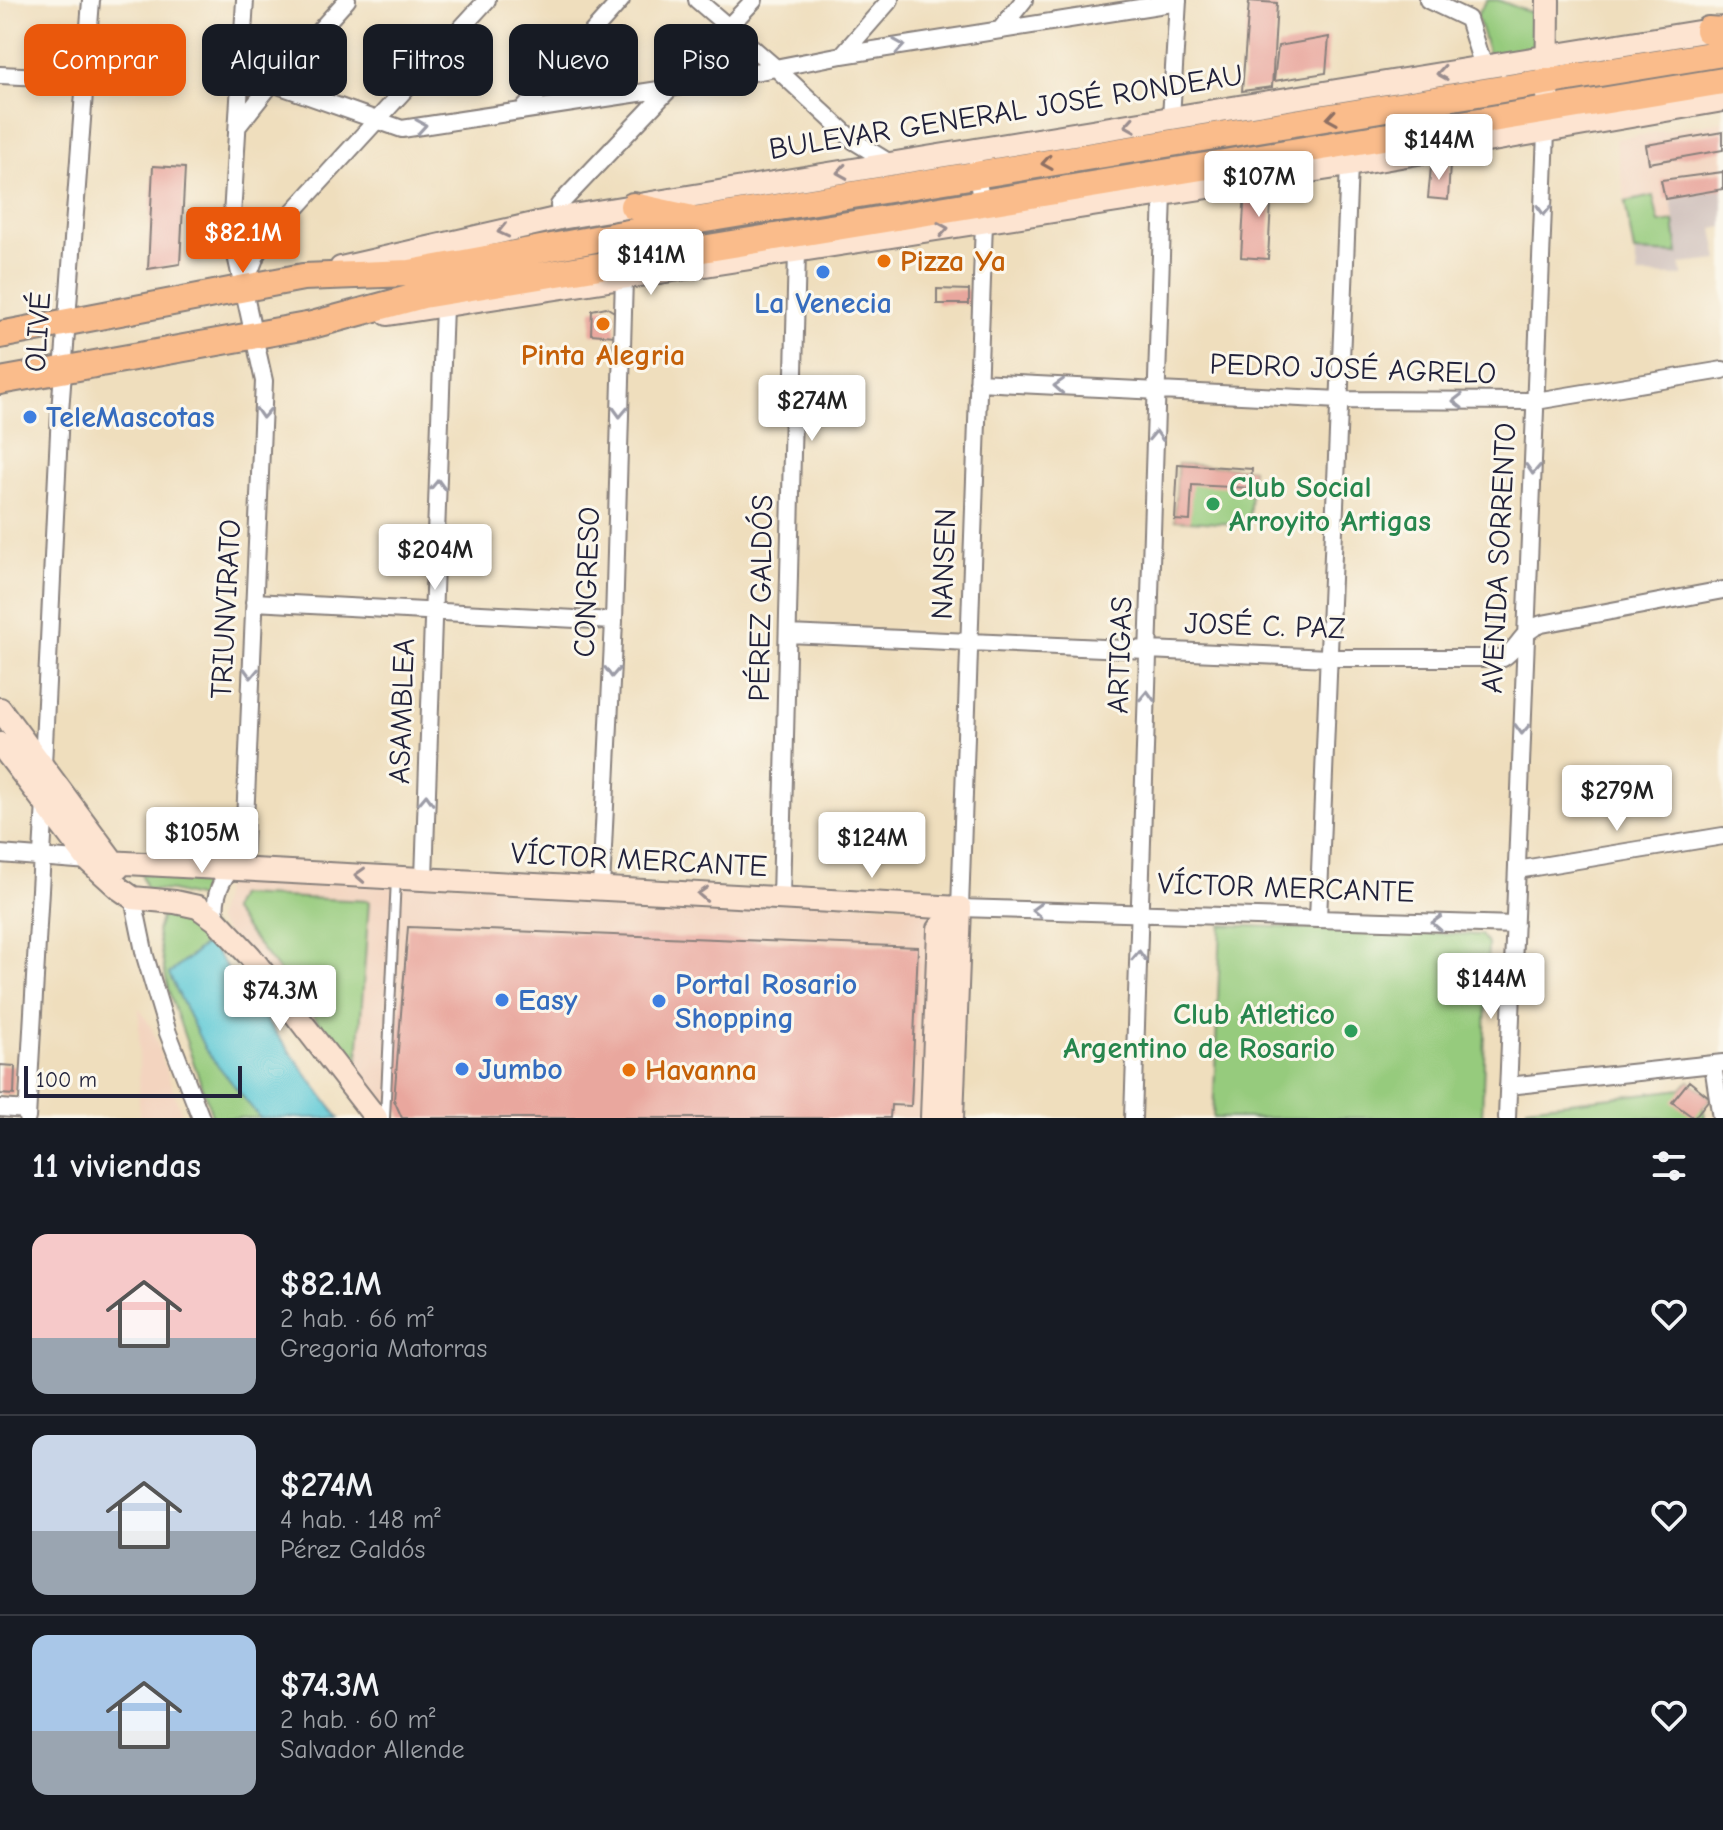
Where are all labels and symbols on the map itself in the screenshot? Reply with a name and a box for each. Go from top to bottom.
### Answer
one-way arrow [892,38,905,55]
street label: BULEVAR GENERAL JOSÉ RONDEAU [767,57,1245,167]
one-way arrow [1435,64,1449,81]
one-way arrow [1325,108,1338,125]
pin: $144M [1383,114,1495,182]
one-way arrow [1124,115,1137,132]
one-way arrow [415,118,428,135]
pin: $107M [1203,151,1315,219]
one-way arrow [1040,154,1054,171]
one-way arrow [835,163,849,180]
one-way arrow [1535,204,1552,217]
pin: $82.1M [178,207,308,275]
one-way arrow [936,221,949,238]
one-way arrow [497,222,510,239]
pin: $141M [595,229,707,297]
place label: Pizza Ya [900,244,1006,279]
marker: Pizza Ya [875,252,893,270]
marker: La Venecia [814,263,832,281]
place label: La Venecia [754,286,892,321]
street label: OLIVÉ [18,291,58,373]
marker: Pinta Alegria [594,315,612,333]
place label: Pinta Alegria [521,338,685,373]
street label: PEDRO JOSÉ AGRELO [1209,347,1497,391]
pin: $274M [756,375,868,443]
one-way arrow [1052,378,1065,395]
one-way arrow [1451,392,1464,410]
place label: TeleMascotas [46,400,215,435]
one-way arrow [611,406,629,419]
one-way arrow [255,407,272,420]
marker: TeleMascotas [21,408,39,426]
street label: AVENIDA SORRENTO [1474,422,1524,694]
one-way arrow [1147,429,1164,442]
one-way arrow [1525,463,1542,476]
place label: Club Social Arroyito Artigas [1229,470,1431,539]
one-way arrow [429,478,446,491]
street label: PÉREZ GALDÓS [741,494,780,702]
marker: Club Social Arroyito Artigas [1204,495,1222,513]
street label: CONGRESO [567,506,607,658]
street label: NANSEN [925,508,963,620]
street label: TRIUNVIRATO [204,518,248,700]
pin: $204M [379,524,491,592]
street label: ARTIGAS [1100,596,1140,714]
street label: JOSÉ C. PAZ [1184,606,1346,646]
street label: ASAMBLEA [382,638,422,784]
one-way arrow [603,666,620,679]
one-way arrow [243,667,260,680]
one-way arrow [1139,689,1156,702]
one-way arrow [1513,723,1530,736]
pin: $279M [1561,765,1673,833]
one-way arrow [418,793,435,806]
pin: $105M [146,807,258,875]
pin: $124M [816,812,928,880]
street label: VÍCTOR MERCANTE [510,836,768,884]
street label: VÍCTOR MERCANTE [1157,866,1415,910]
one-way arrow [353,867,366,884]
one-way arrow [696,886,709,903]
one-way arrow [1030,902,1043,919]
one-way arrow [1430,914,1443,931]
one-way arrow [1130,949,1147,962]
pin: $144M [1435,953,1547,1021]
pin: $74.3M [215,965,345,1033]
place label: Portal Rosario Shopping [675,967,857,1036]
place label: Easy [518,983,578,1018]
marker: Easy [493,991,511,1009]
marker: Portal Rosario Shopping [650,992,668,1010]
place label: Club Atletico Argentino de Rosario [1063,997,1335,1066]
marker: Club Atletico Argentino de Rosario [1342,1022,1360,1040]
place label: Jumbo [478,1052,563,1087]
place label: Havanna [645,1053,757,1088]
marker: Jumbo [453,1060,471,1078]
marker: Havanna [620,1061,638,1079]
scale bar [24,1062,242,1098]

